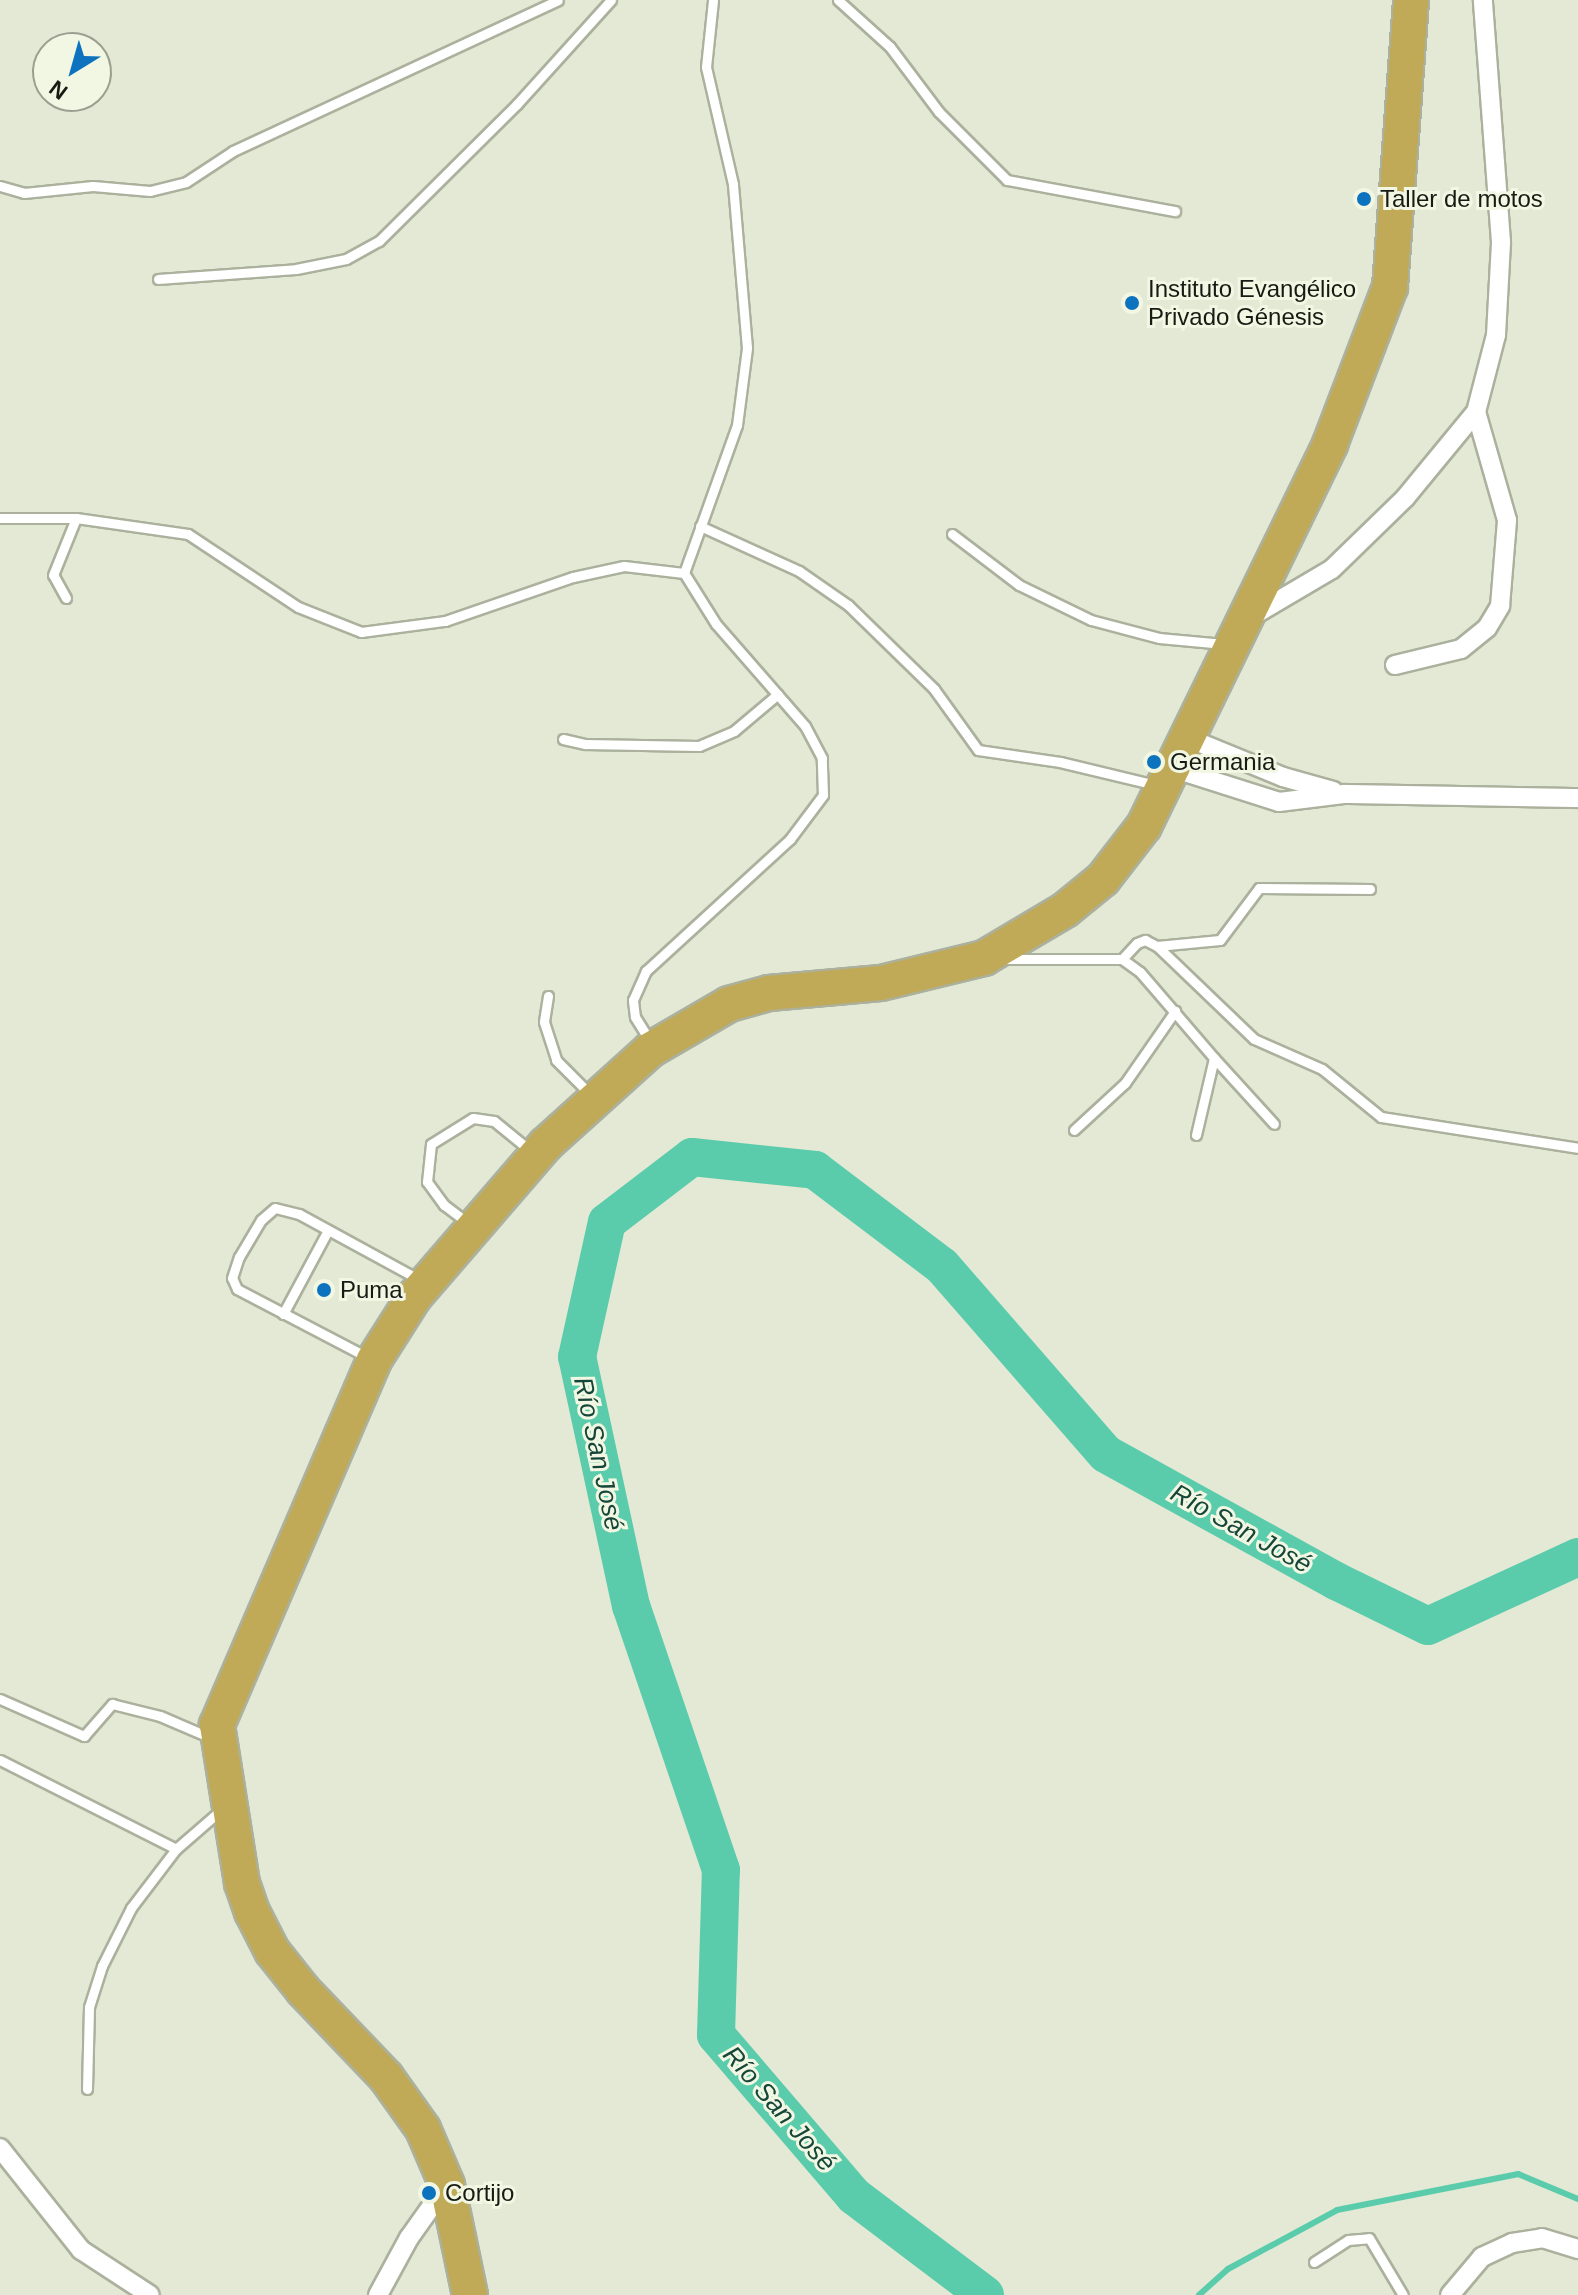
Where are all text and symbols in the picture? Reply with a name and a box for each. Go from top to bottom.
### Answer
north arrow [32,32,112,112]
text: N [45,75,72,105]
place label: Taller de motos [1380,185,1543,213]
marker: Taller de motos [1355,190,1373,208]
place label: Instituto Evangélico Privado Génesis [1148,275,1356,331]
marker: Instituto Evangélico Privado Génesis [1123,294,1141,312]
place label: Germania [1170,748,1275,776]
marker: Germania [1145,753,1163,771]
place label: Puma [340,1276,403,1304]
marker: Puma [315,1281,333,1299]
water label: Río San José [567,1374,629,1534]
water label: Río San José [1165,1478,1317,1580]
water label: Río San José [716,2040,842,2178]
place label: Cortijo [445,2179,514,2207]
marker: Cortijo [420,2184,438,2202]

